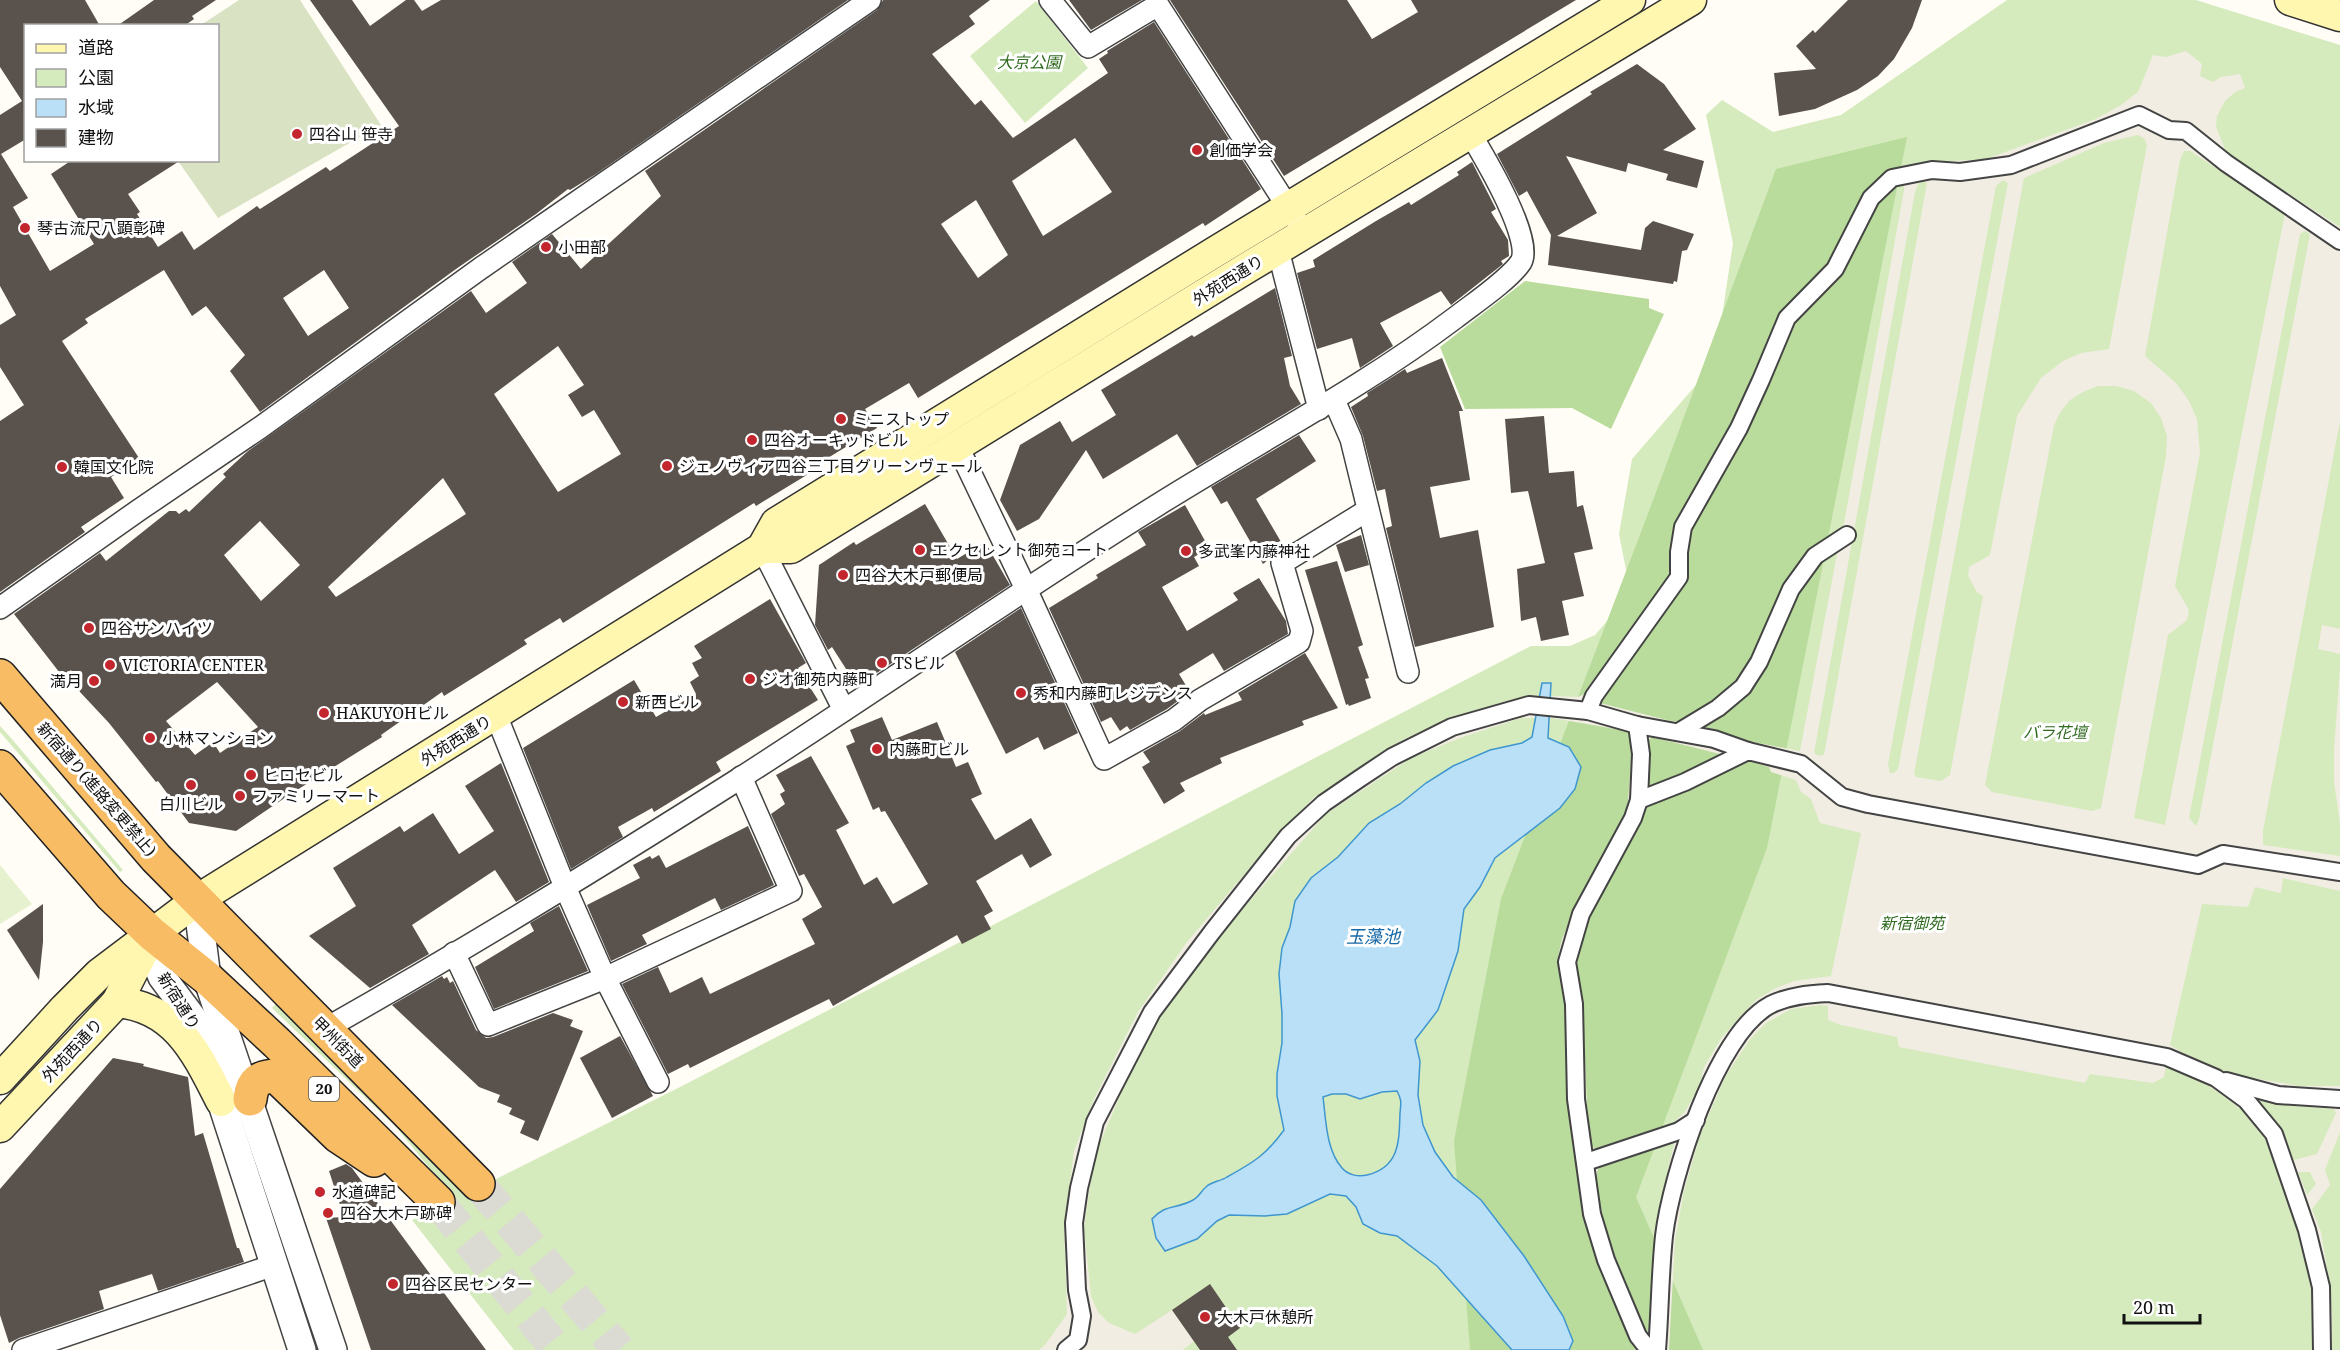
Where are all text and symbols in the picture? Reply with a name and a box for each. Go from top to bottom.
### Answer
legend [24,24,219,162]
text: 道路 [78,35,114,59]
park label: 大京公園 [997,51,1063,73]
text: 公園 [78,65,114,89]
text: 水域 [78,95,114,119]
place label: 四谷山 笹寺 [309,123,393,145]
text: 建物 [78,125,114,149]
marker: 四谷山 笹寺 [290,127,304,141]
place label: 創価学会 [1209,139,1273,161]
marker: 創価学会 [1190,143,1204,157]
place label: 琴古流尺八顕彰碑 [37,217,165,239]
marker: 琴古流尺八顕彰碑 [18,221,32,235]
place label: 小田部 [558,236,606,258]
marker: 小田部 [539,240,553,254]
street label: 外苑西通り [1188,249,1268,311]
place label: ミニストップ [853,408,949,430]
marker: ミニストップ [834,412,848,426]
place label: 四谷オーキッドビル [764,429,908,451]
marker: 四谷オーキッドビル [745,433,759,447]
place label: ジェノヴィア四谷三丁目グリーンヴェール [679,455,982,477]
place label: 韓国文化院 [74,456,154,478]
marker: ジェノヴィア四谷三丁目グリーンヴェール [660,459,674,473]
marker: 韓国文化院 [55,460,69,474]
place label: エクセレント御苑コート [932,539,1108,561]
place label: 多武峯内藤神社 [1198,540,1310,562]
marker: エクセレント御苑コート [913,543,927,557]
marker: 多武峯内藤神社 [1179,544,1193,558]
place label: 四谷大木戸郵便局 [855,564,983,586]
marker: 四谷大木戸郵便局 [836,568,850,582]
place label: 四谷サンハイツ [101,617,213,639]
marker: 四谷サンハイツ [82,621,96,635]
place label: TSビル [894,652,945,674]
place label: VICTORIA CENTER [122,654,264,676]
marker: TSビル [875,656,889,670]
marker: VICTORIA CENTER [103,658,117,672]
place label: ジオ御苑内藤町 [762,668,874,690]
place label: 満月 [50,670,82,692]
marker: ジオ御苑内藤町 [743,672,757,686]
marker: 満月 [87,674,101,688]
place label: 秀和内藤町レジデンス [1033,682,1193,704]
marker: 秀和内藤町レジデンス [1014,686,1028,700]
place label: 新西ビル [635,691,699,713]
marker: 新西ビル [616,695,630,709]
place label: HAKUYOHビル [336,702,449,724]
marker: HAKUYOHビル [317,706,331,720]
street label: 外苑西通り [416,709,496,771]
street label: 新宿通り(進路変更禁止) [33,717,161,861]
park label: バラ花壇 [2023,721,2090,743]
place label: 小林マンション [162,727,274,749]
marker: 小林マンション [143,731,157,745]
place label: 内藤町ビル [889,738,969,760]
marker: 内藤町ビル [870,742,884,756]
place label: ヒロセビル [263,764,343,786]
marker: ヒロセビル [244,768,258,782]
marker: 白川ビル [184,778,198,792]
place label: ファミリーマート [252,785,380,807]
marker: ファミリーマート [233,789,247,803]
place label: 白川ビル [159,793,223,815]
park label: 新宿御苑 [1880,912,1947,934]
water label: 玉藻池 [1346,924,1402,948]
street label: 新宿通り [153,968,205,1034]
street label: 甲州街道 [308,1012,368,1072]
street label: 外苑西通り [37,1013,107,1087]
road number: 20 [309,1077,339,1101]
place label: 水道碑記 [332,1181,396,1203]
marker: 水道碑記 [313,1185,327,1199]
place label: 四谷大木戸跡碑 [340,1202,452,1224]
marker: 四谷大木戸跡碑 [321,1206,335,1220]
place label: 四谷区民センター [405,1273,533,1295]
marker: 四谷区民センター [386,1277,400,1291]
scale bar [2124,1287,2200,1325]
text: 20 m [2133,1295,2175,1319]
place label: 大木戸休憩所 [1217,1306,1313,1328]
marker: 大木戸休憩所 [1198,1310,1212,1324]

